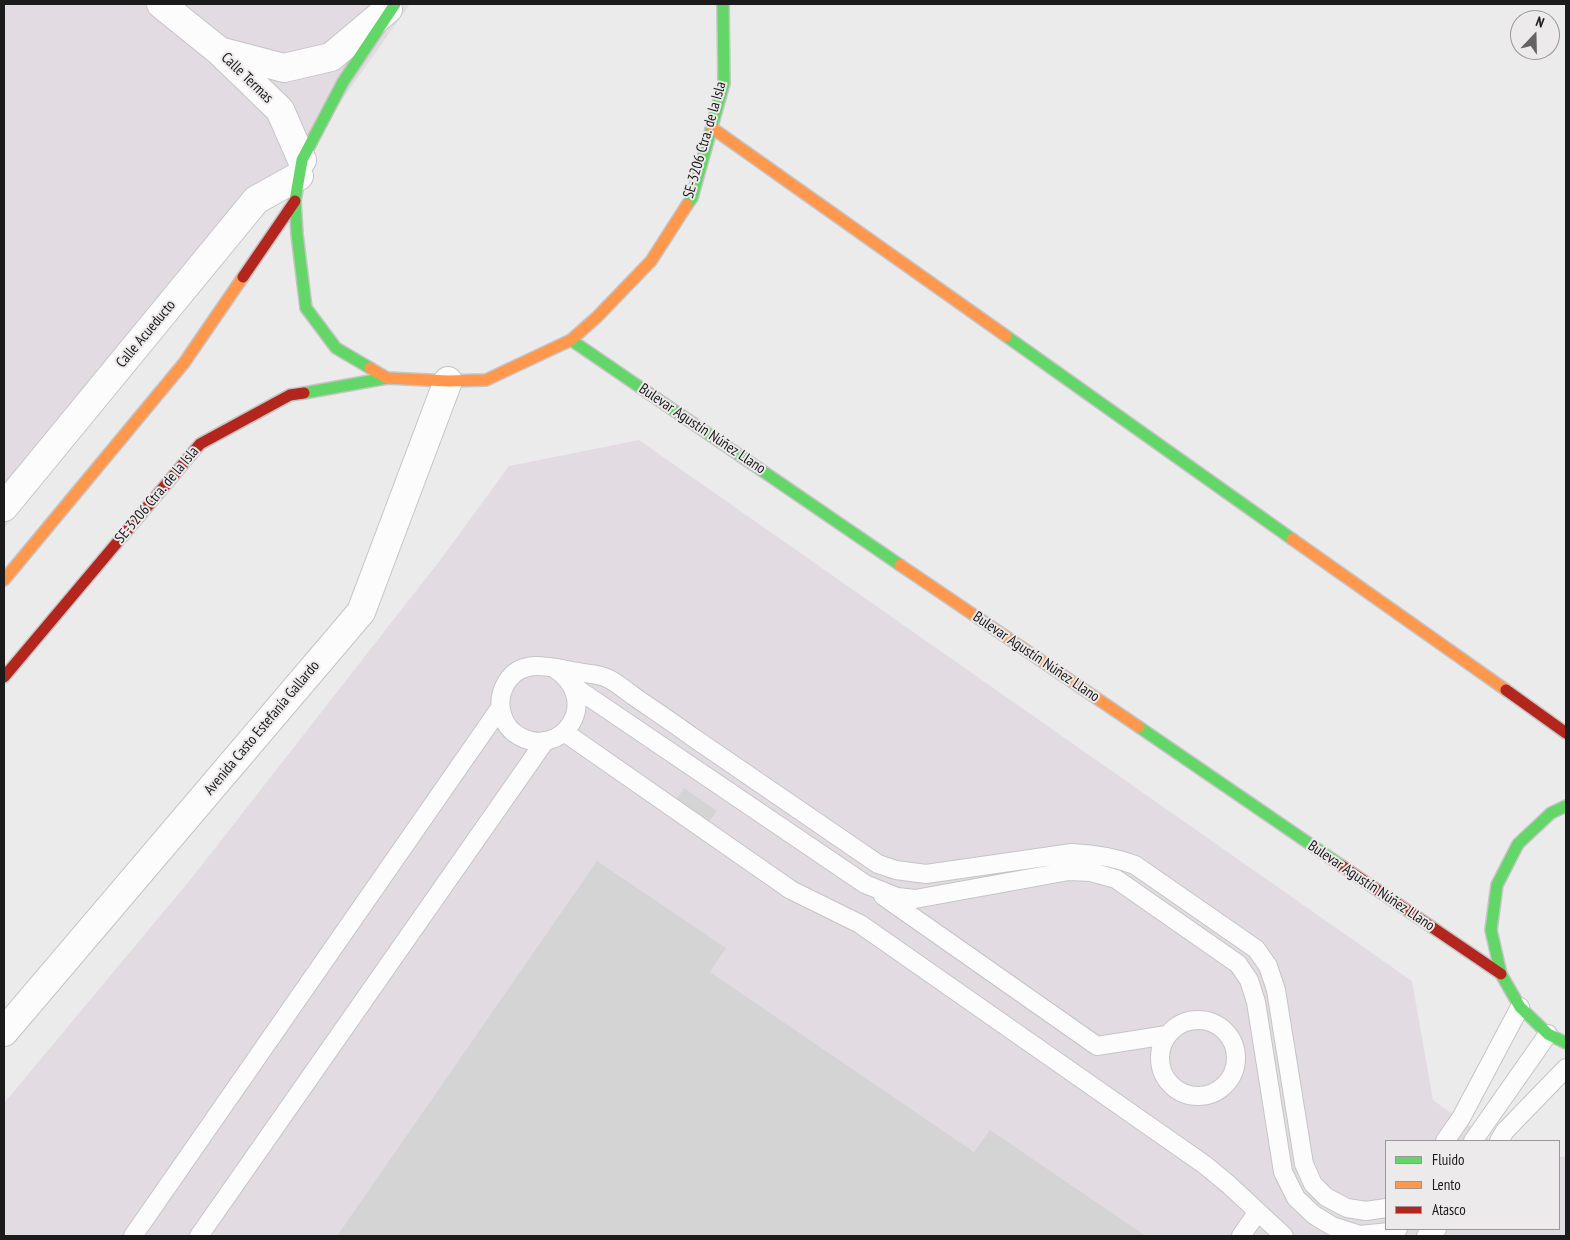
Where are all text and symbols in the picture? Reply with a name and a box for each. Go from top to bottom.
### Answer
north arrow [1510,10,1560,60]
text: N [1533,12,1547,32]
street label: Calle Termas [217,49,277,107]
street label: SE-3206 Ctra. de la Isla [680,80,730,200]
street label: Calle Acueducto [112,296,180,372]
street label: Bulevar Agustín Núñez Llano [635,380,769,478]
street label: SE-3206 Ctra. de la Isla [111,443,203,547]
street label: Bulevar Agustín Núñez Llano [969,608,1103,706]
street label: Avenida Casto Estefanía Gallardo [201,657,323,799]
street label: Bulevar Agustín Núñez Llano [1304,837,1438,935]
legend [1385,1140,1560,1230]
text: Fluido [1432,1150,1464,1169]
text: Lento [1432,1175,1461,1194]
text: Atasco [1432,1200,1466,1219]

